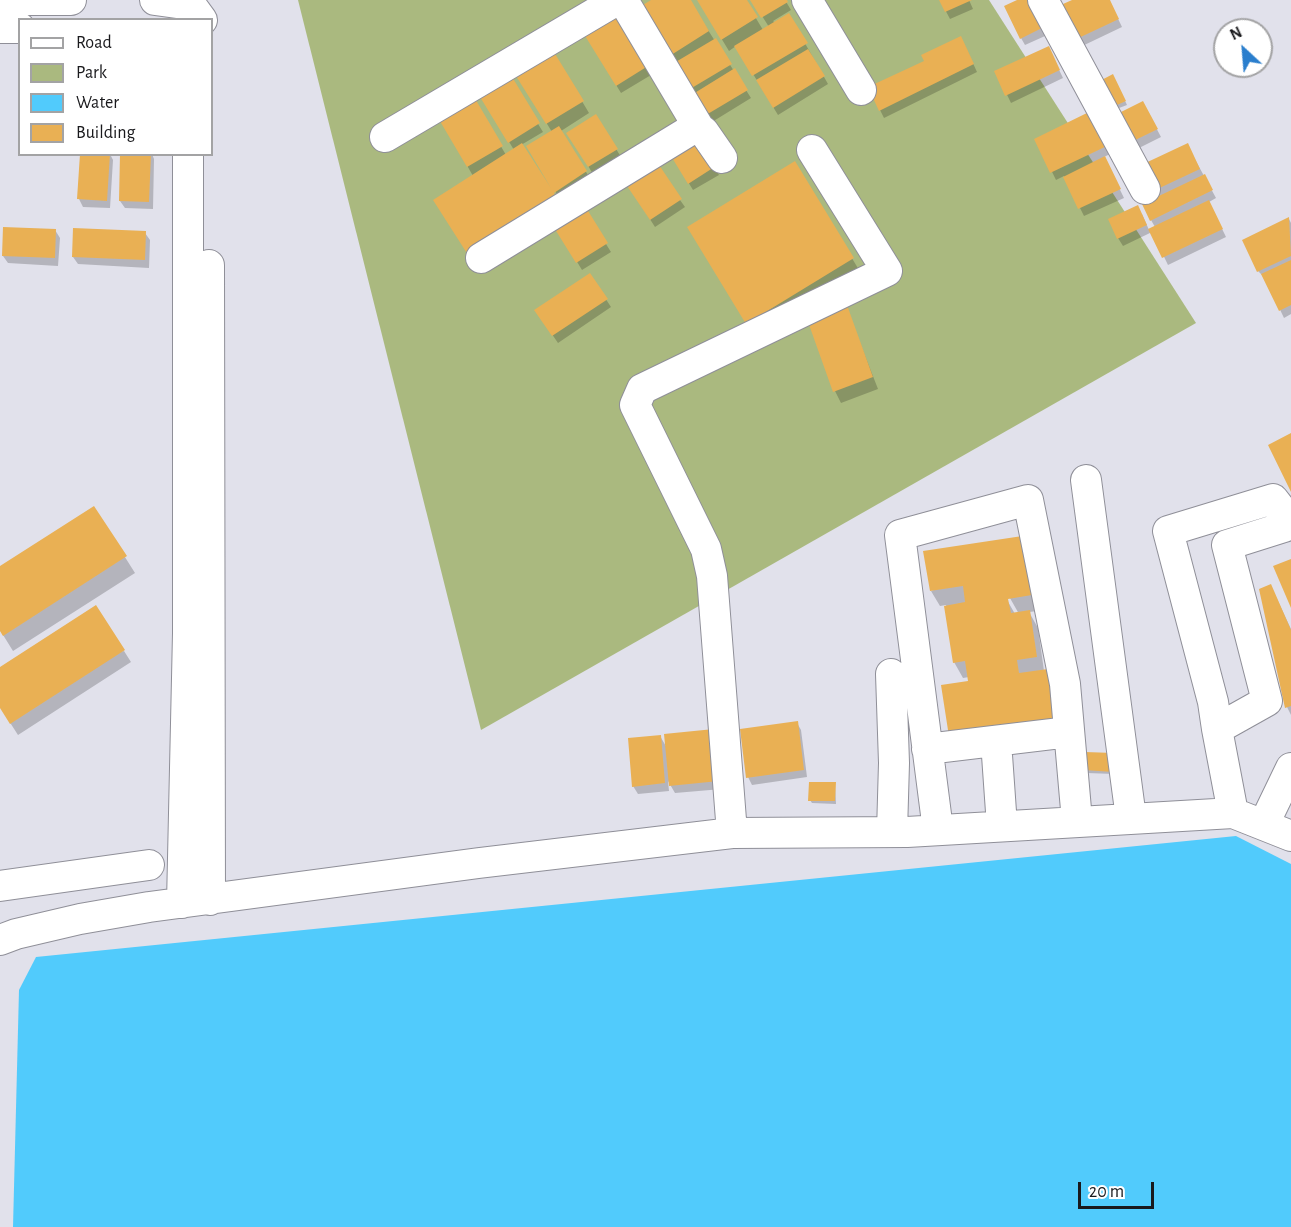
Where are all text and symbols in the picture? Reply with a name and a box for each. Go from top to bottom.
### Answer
legend [18,18,213,156]
north arrow [1213,18,1273,78]
text: N [1227,24,1244,43]
text: Road [76,34,112,52]
text: Park [76,64,107,82]
text: Water [76,94,119,112]
text: Building [76,124,135,142]
scale bar [1081,1170,1158,1208]
text: 20 m [1089,1183,1124,1201]

